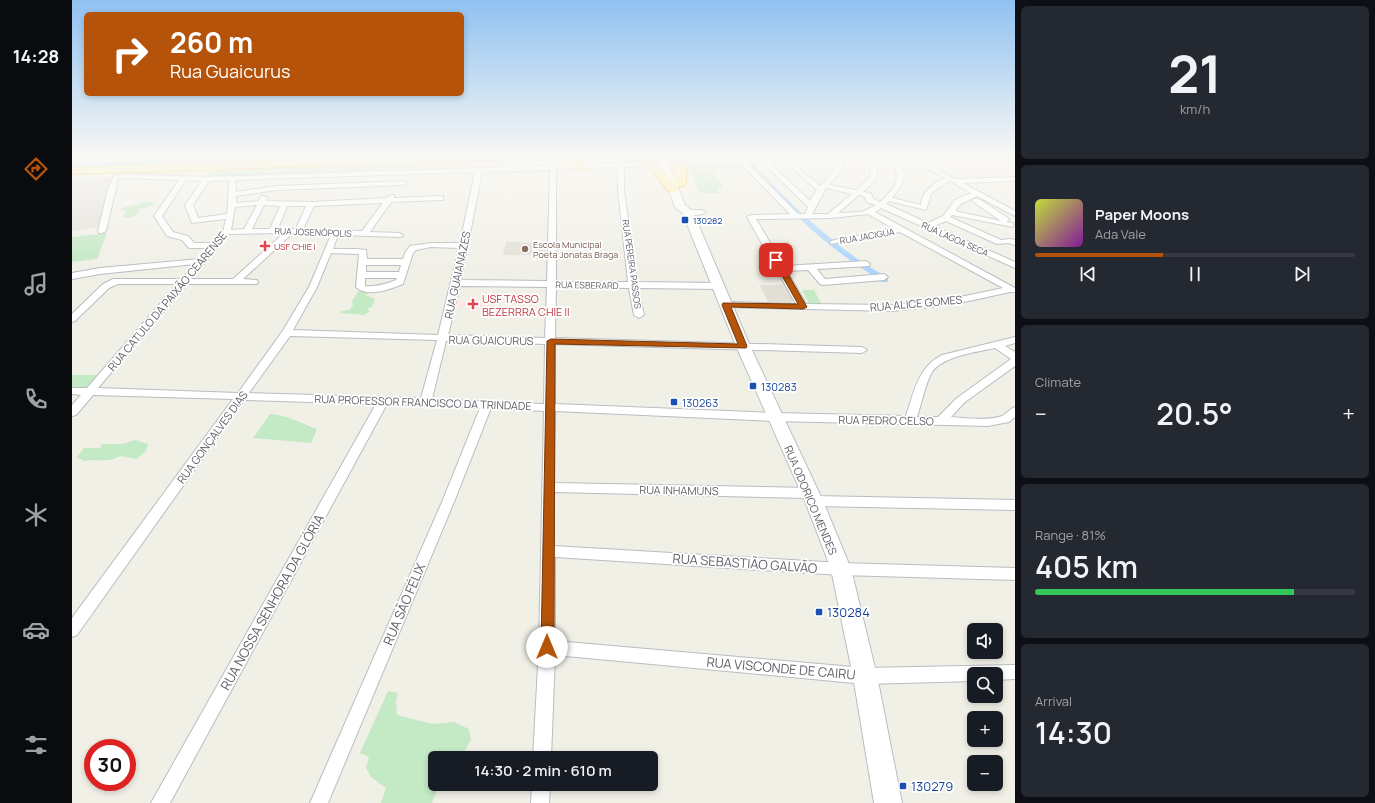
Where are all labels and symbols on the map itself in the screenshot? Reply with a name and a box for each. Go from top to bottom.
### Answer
place label: 130282 [693,214,722,227]
marker: 130282 [680,215,690,225]
street label: RUA LAGOA SECA [919,218,991,260]
street label: RUA PEREIRA PASSOS [619,219,645,310]
street label: RUA JOSENÓPOLIS [274,224,352,240]
street label: RUA JACIGÚA [839,225,896,247]
street label: RUA CATULO DA PAIXÃO CEARENSE [104,228,230,374]
street label: RUA GUAIANAZES [440,230,474,320]
place label: Escola Municipal Poeta Jonatas Braga [533,238,618,261]
marker: USF CHIE I [259,240,271,252]
place label: USF CHIE I [274,240,316,253]
pin [759,243,793,277]
marker: Escola Municipal Poeta Jonatas Braga [520,244,530,254]
street label: RUA ESBERARD [555,278,619,292]
place label: USF TASSO BEZERRRA CHIE II [482,291,570,319]
street label: RUA ALICE GOMES [869,291,963,315]
marker: USF TASSO BEZERRRA CHIE II [467,298,479,310]
street label: RUA GUAICURUS [448,332,534,348]
place label: 130283 [761,379,797,394]
marker: 130283 [748,381,758,391]
street label: RUA GONÇALVES DIAS [173,387,251,486]
street label: RUA PROFESSOR FRANCISCO DA TRINDADE [314,391,532,413]
place label: 130263 [682,395,718,410]
marker: 130263 [669,397,679,407]
street label: RUA PEDRO CELSO [838,412,934,428]
street label: RUA ODORICO MENDES [781,443,841,557]
street label: RUA INHAMUNS [639,482,719,498]
street label: RUA NOSSA SENHORA DA GLÓRIA [216,511,328,693]
street label: RUA SEBASTIÃO GALVÃO [672,549,819,577]
street label: RUA SÃO FÉLIX [379,560,429,648]
place label: 130284 [827,603,870,621]
marker: 130284 [814,607,824,617]
position arrow [526,626,568,668]
street label: RUA VISCONDE DE CAIRU [706,653,856,683]
speed limit sign: 30 [84,739,136,791]
place label: 130279 [911,777,953,795]
marker: 130279 [898,781,908,791]

